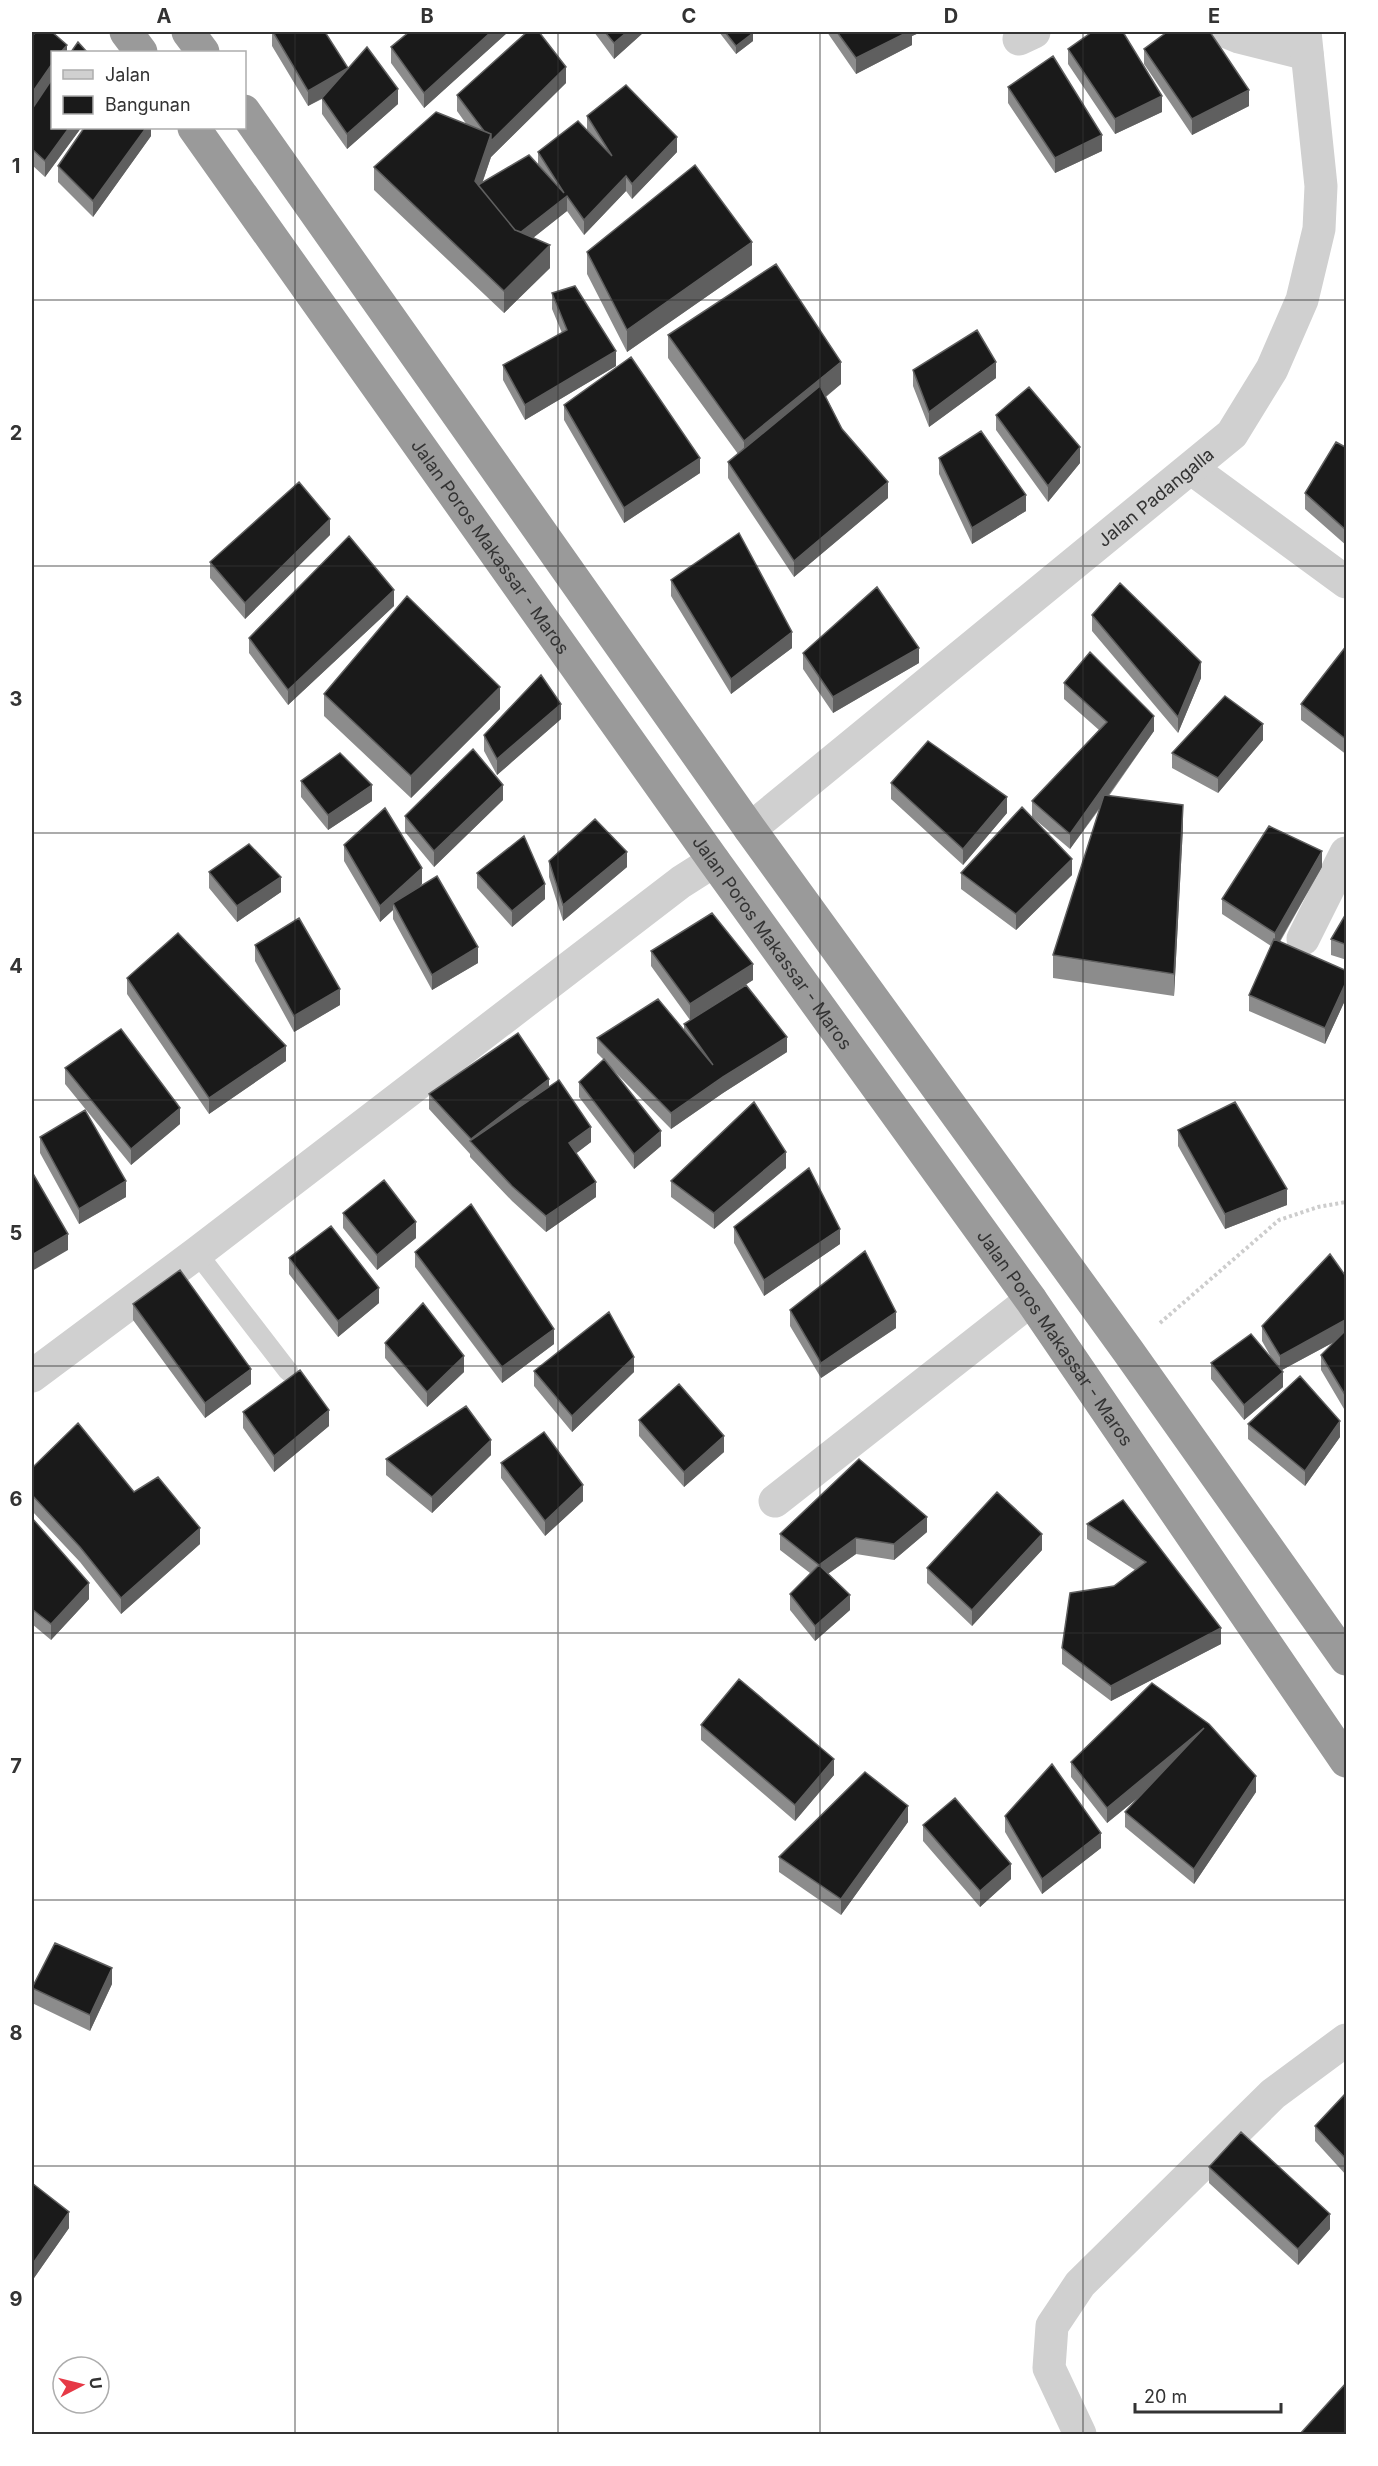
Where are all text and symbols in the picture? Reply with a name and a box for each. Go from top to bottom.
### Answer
text: A [157,4,172,28]
text: B [420,4,434,28]
text: C [682,4,696,28]
text: D [944,4,958,28]
text: E [1208,4,1220,28]
legend [51,51,246,129]
text: Jalan [105,64,150,85]
text: Bangunan [105,94,191,115]
text: 1 [12,154,20,178]
text: 2 [10,421,22,445]
street label: Jalan Poros Makassar - Maros [407,435,574,658]
street label: Jalan Padangalla [1093,443,1218,551]
text: 3 [10,687,22,711]
street label: Jalan Poros Makassar - Maros [689,831,857,1053]
text: 4 [9,954,23,978]
text: 5 [10,1221,22,1245]
street label: Jalan Poros Makassar - Maros [973,1225,1138,1450]
text: 6 [10,1487,23,1511]
text: 7 [10,1754,22,1778]
text: 8 [9,2021,23,2045]
text: 9 [10,2287,23,2311]
north arrow [51,2355,111,2415]
text: U [85,2376,107,2390]
scale bar [1135,2376,1280,2414]
text: 20 m [1144,2386,1187,2407]

